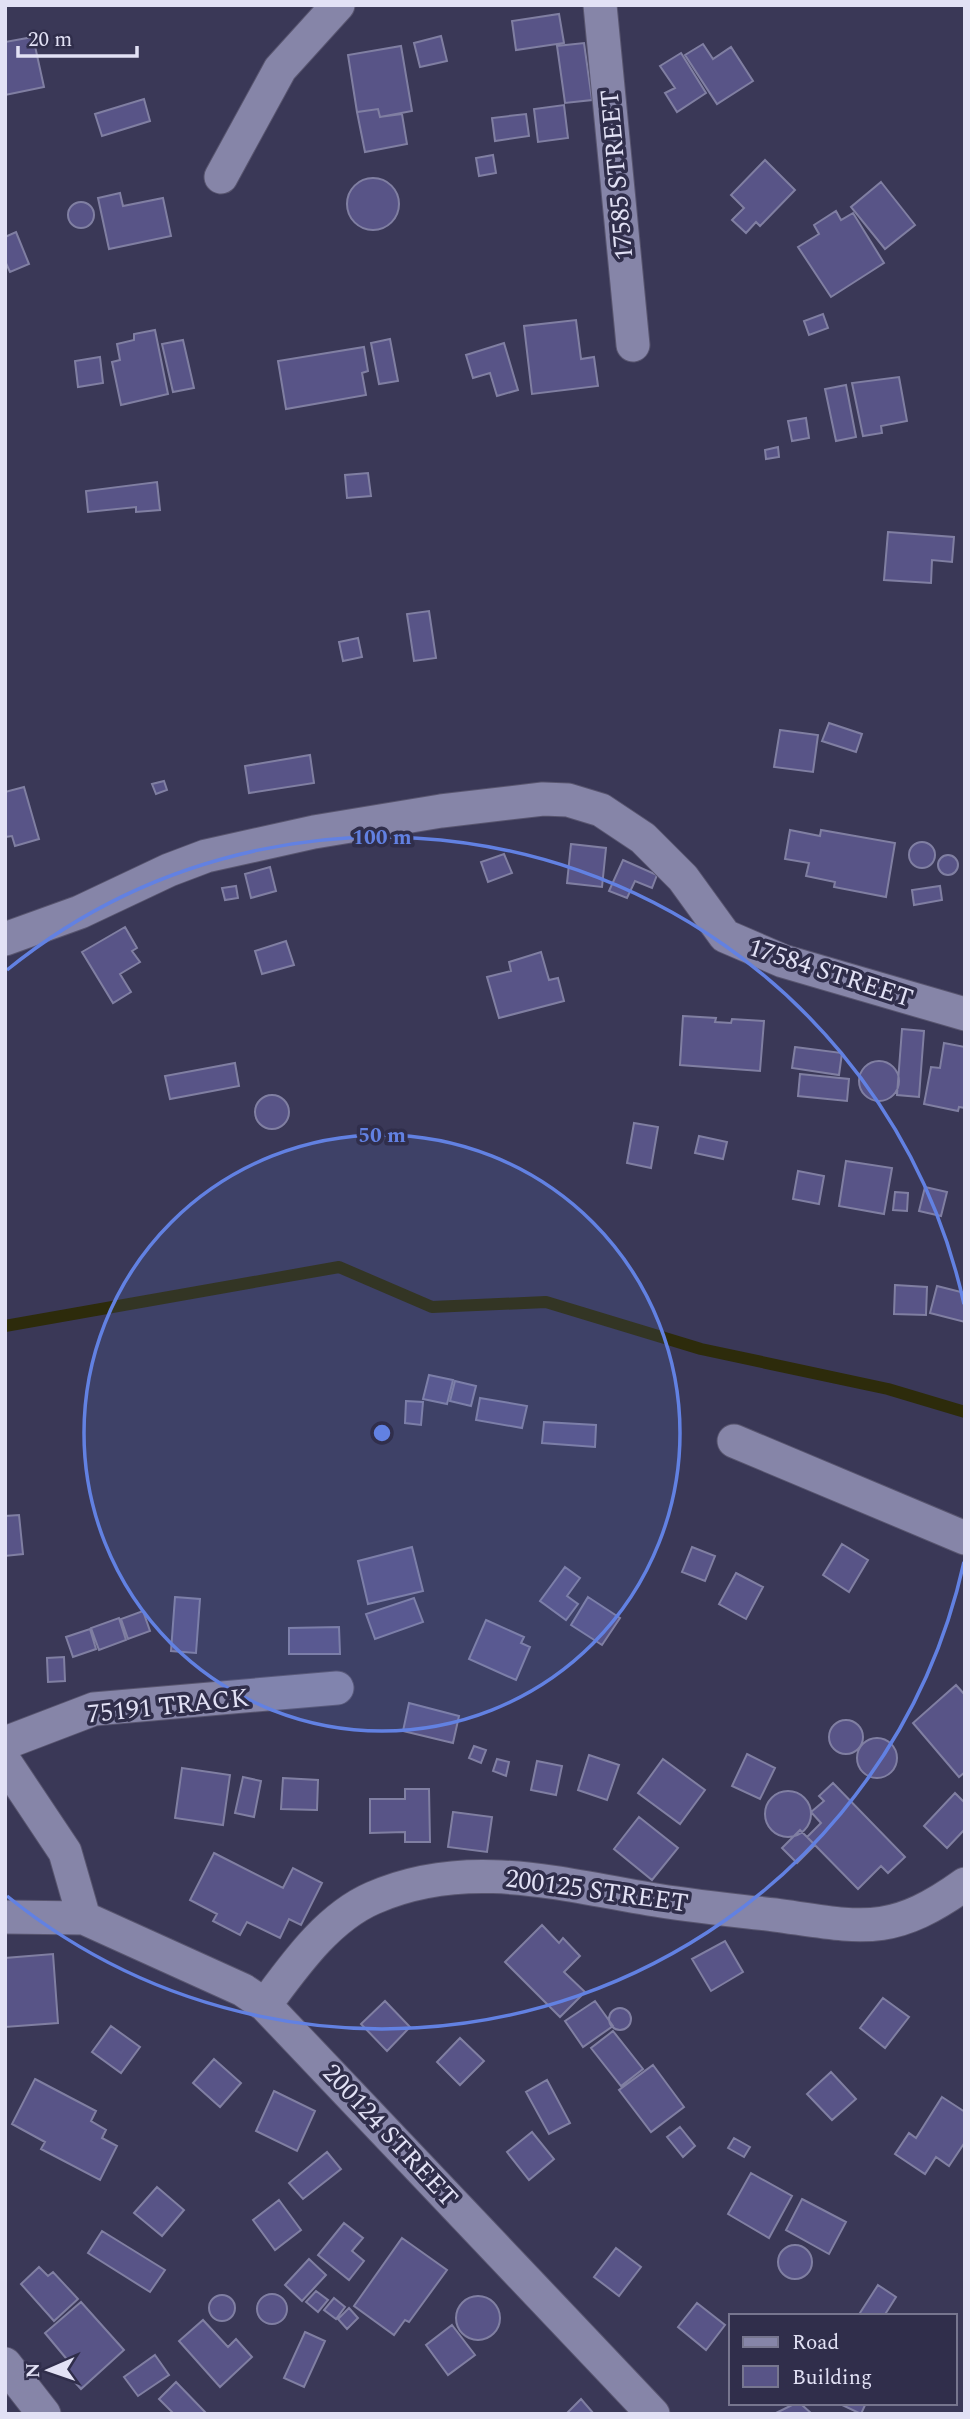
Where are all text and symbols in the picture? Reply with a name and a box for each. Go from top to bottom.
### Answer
scale bar [18,14,136,58]
text: 20 m [28,24,72,56]
street label: 17585 STREET [590,88,644,262]
text: 100 m [352,822,412,854]
street label: 17584 STREET [743,927,918,1018]
text: 50 m [358,1120,406,1152]
centre of rings [370,1421,394,1445]
street label: 75191 TRACK [85,1678,251,1734]
street label: 200125 STREET [503,1858,691,1924]
street label: 200124 STREET [313,2055,468,2217]
legend [729,2314,956,2405]
text: Road [792,2327,839,2359]
north arrow [14,2335,84,2405]
text: N [19,2362,48,2379]
text: Building [792,2362,872,2394]

